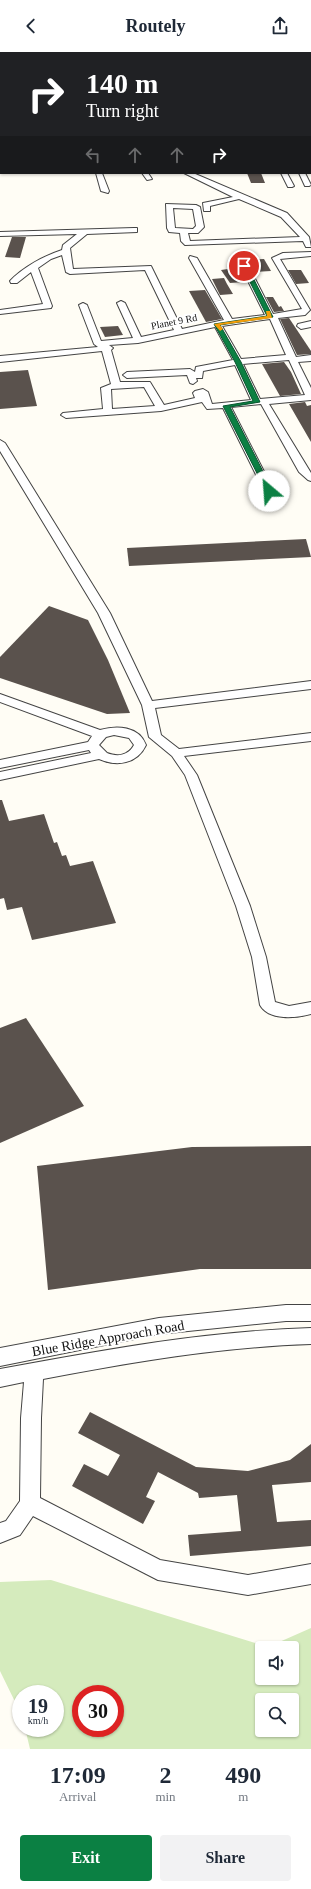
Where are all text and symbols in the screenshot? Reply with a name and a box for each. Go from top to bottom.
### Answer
icon: back [20,15,42,37]
icon: share [269,15,291,37]
text: Routely [126,16,186,36]
icon: right [20,68,72,120]
text: 140 m [86,68,158,99]
text: Turn right [86,101,159,121]
icon: left [82,144,104,166]
icon: ahead [124,144,146,166]
icon: ahead [166,144,188,166]
icon: right [208,144,230,166]
pin [227,249,261,283]
icon: arrive [233,255,255,277]
street label: Planet 9 Rd [150,312,198,331]
position arrow [248,470,290,512]
street label: Blue Ridge Approach Road [31,1318,185,1359]
map controls [255,1641,299,1737]
button: sound [255,1641,299,1685]
speed limit sign: 30 [72,1685,124,1737]
button: search [255,1693,299,1737]
text: 19 [28,1695,48,1717]
text: km/h [28,1715,48,1726]
text: 17:09 [50,1762,106,1788]
text: 2 [159,1762,171,1788]
text: 490 [225,1762,261,1788]
text: Arrival [59,1789,96,1804]
text: min [155,1789,176,1804]
text: m [238,1789,248,1804]
button: Exit [20,1835,152,1881]
button: Share [160,1835,291,1881]

